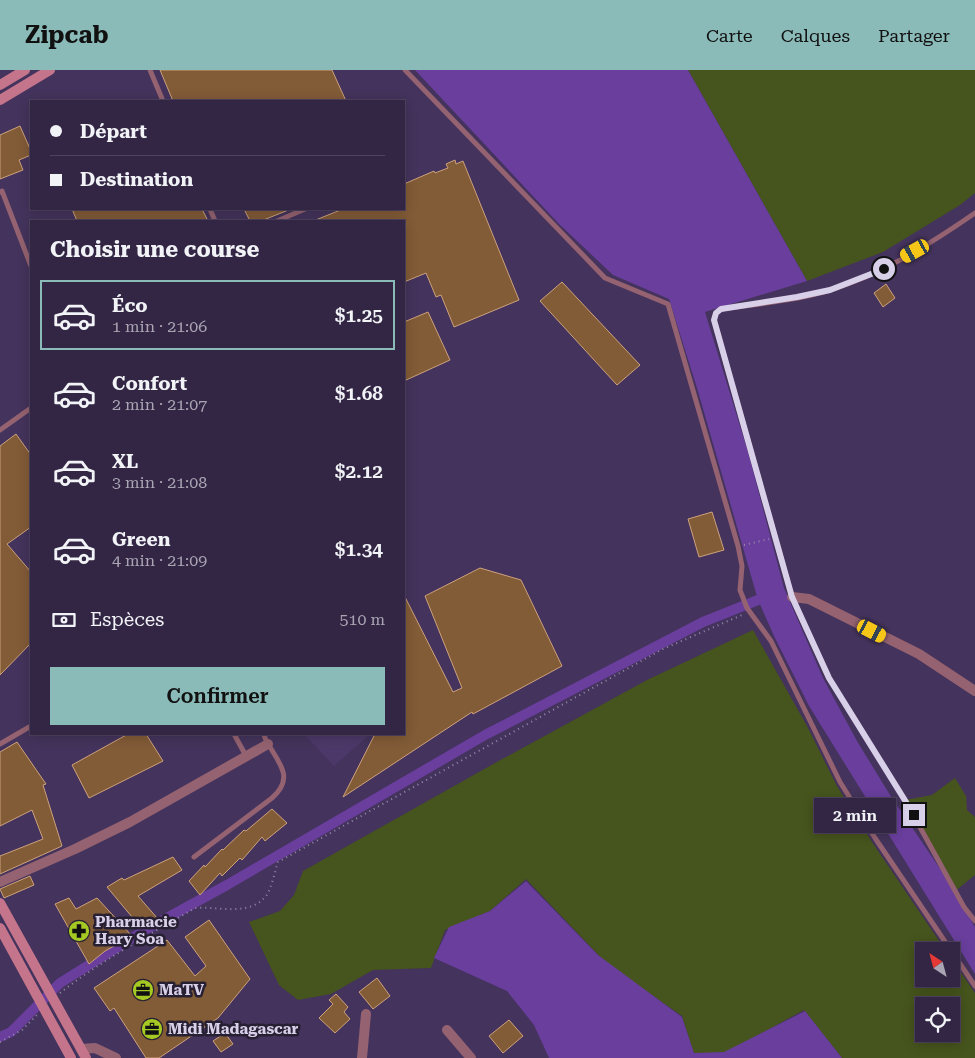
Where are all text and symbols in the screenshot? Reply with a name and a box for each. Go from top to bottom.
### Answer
text: Zipcab [25,21,109,49]
text: Carte [706,25,753,46]
text: Calques [781,25,850,46]
text: Partager [878,25,950,46]
text: Départ [80,120,147,143]
text: Destination [80,168,193,191]
text: Choisir une course [50,237,259,262]
car [898,237,931,265]
route start [873,258,895,280]
icon: car [52,293,97,338]
text: Éco [112,294,148,317]
text: $1.25 [335,304,383,327]
text: 1 min · 21:06 [112,317,207,336]
icon: car [52,371,97,416]
text: Confort [112,372,187,395]
text: $1.68 [335,382,383,405]
text: 2 min · 21:07 [112,395,207,414]
icon: car [52,449,97,494]
text: XL [112,450,138,473]
text: $2.12 [335,460,383,483]
text: 3 min · 21:08 [112,473,207,492]
icon: car [52,527,97,572]
text: Green [112,528,170,551]
text: $1.34 [335,538,383,561]
text: 4 min · 21:09 [112,551,207,570]
icon: cash [50,606,78,634]
text: Espèces [90,608,164,631]
text: 510 m [339,610,385,629]
car [855,618,888,644]
button: Confirmer [50,667,385,725]
callout: 2 min [814,798,896,832]
route end [903,804,925,826]
text: 2 min [833,806,877,825]
place label: Pharmacie Hary Soa [95,913,177,948]
pharmacy icon: Pharmacie Hary Soa [67,919,91,943]
north arrow [915,942,960,988]
map controls [915,942,960,1042]
office icon: MaTV [131,978,155,1002]
place label: MaTV [159,981,204,999]
button: locate [915,997,960,1042]
office icon: Midi Madagascar [140,1017,164,1041]
place label: Midi Madagascar [168,1020,299,1038]

